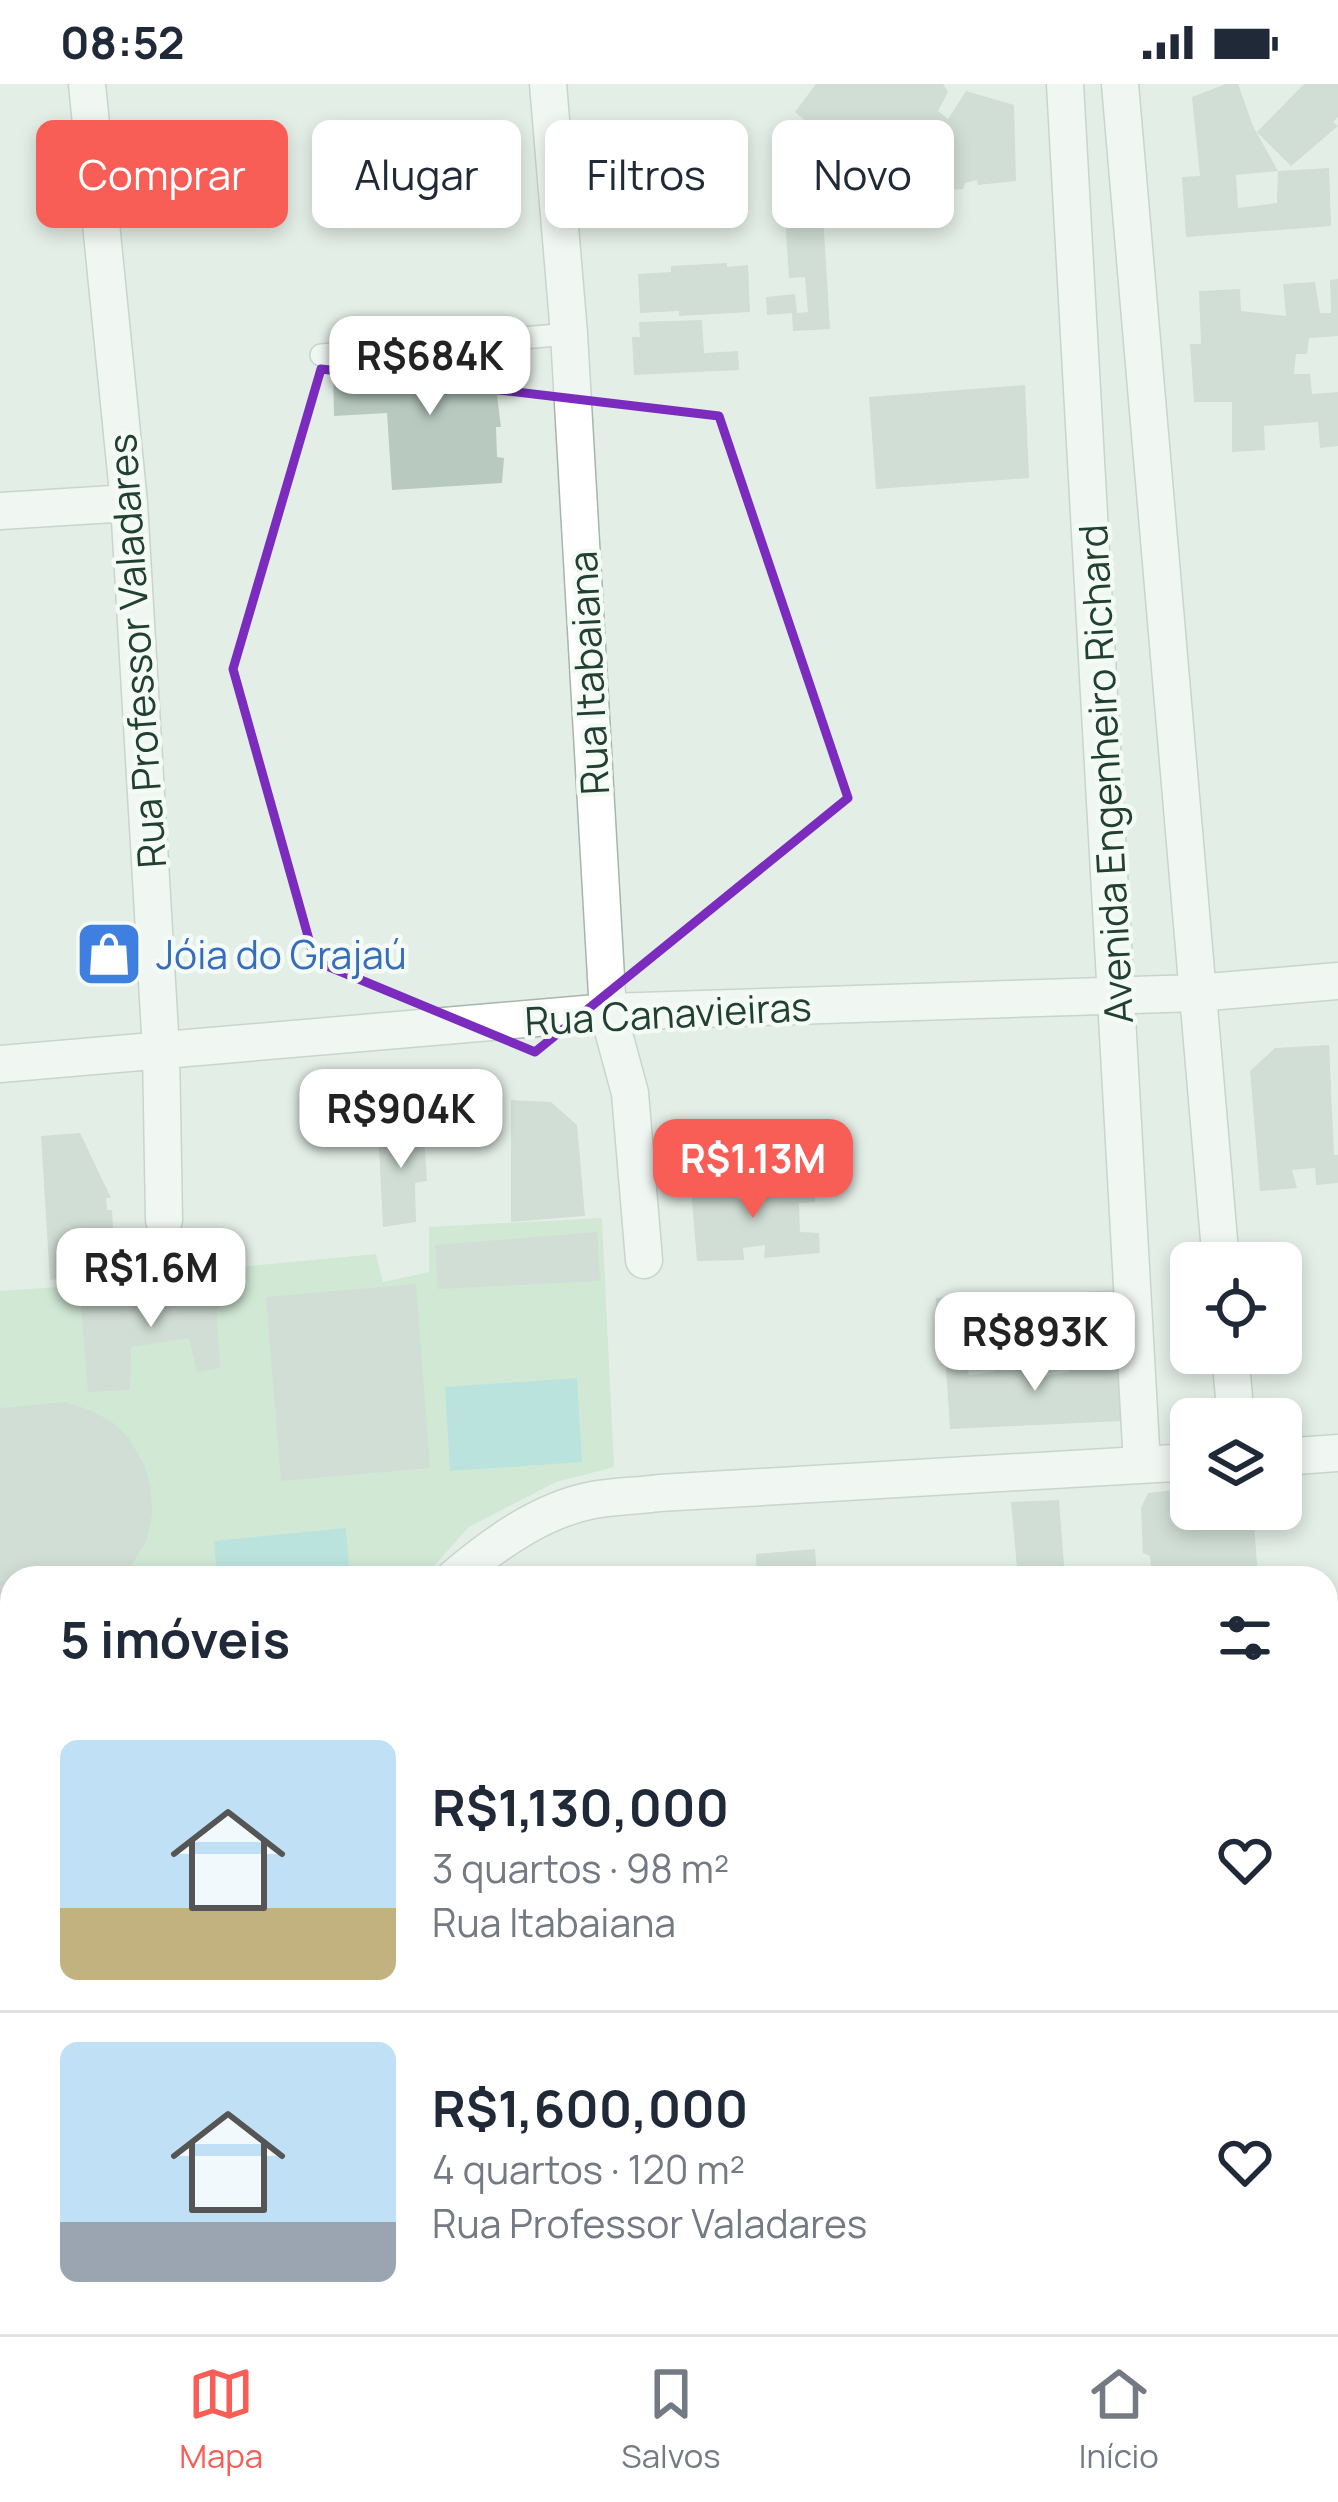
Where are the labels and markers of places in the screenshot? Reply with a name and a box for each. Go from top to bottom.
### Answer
pin: R$684K [332,316,528,418]
shop icon: Jóia do Grajaú [74,919,144,989]
place label: Jóia do Grajaú [156,927,407,981]
pin: R$904K [303,1069,499,1171]
pin: R$1.13M [642,1119,864,1221]
pin: R$1.6M [53,1228,249,1330]
pin: R$893K [937,1292,1133,1394]

